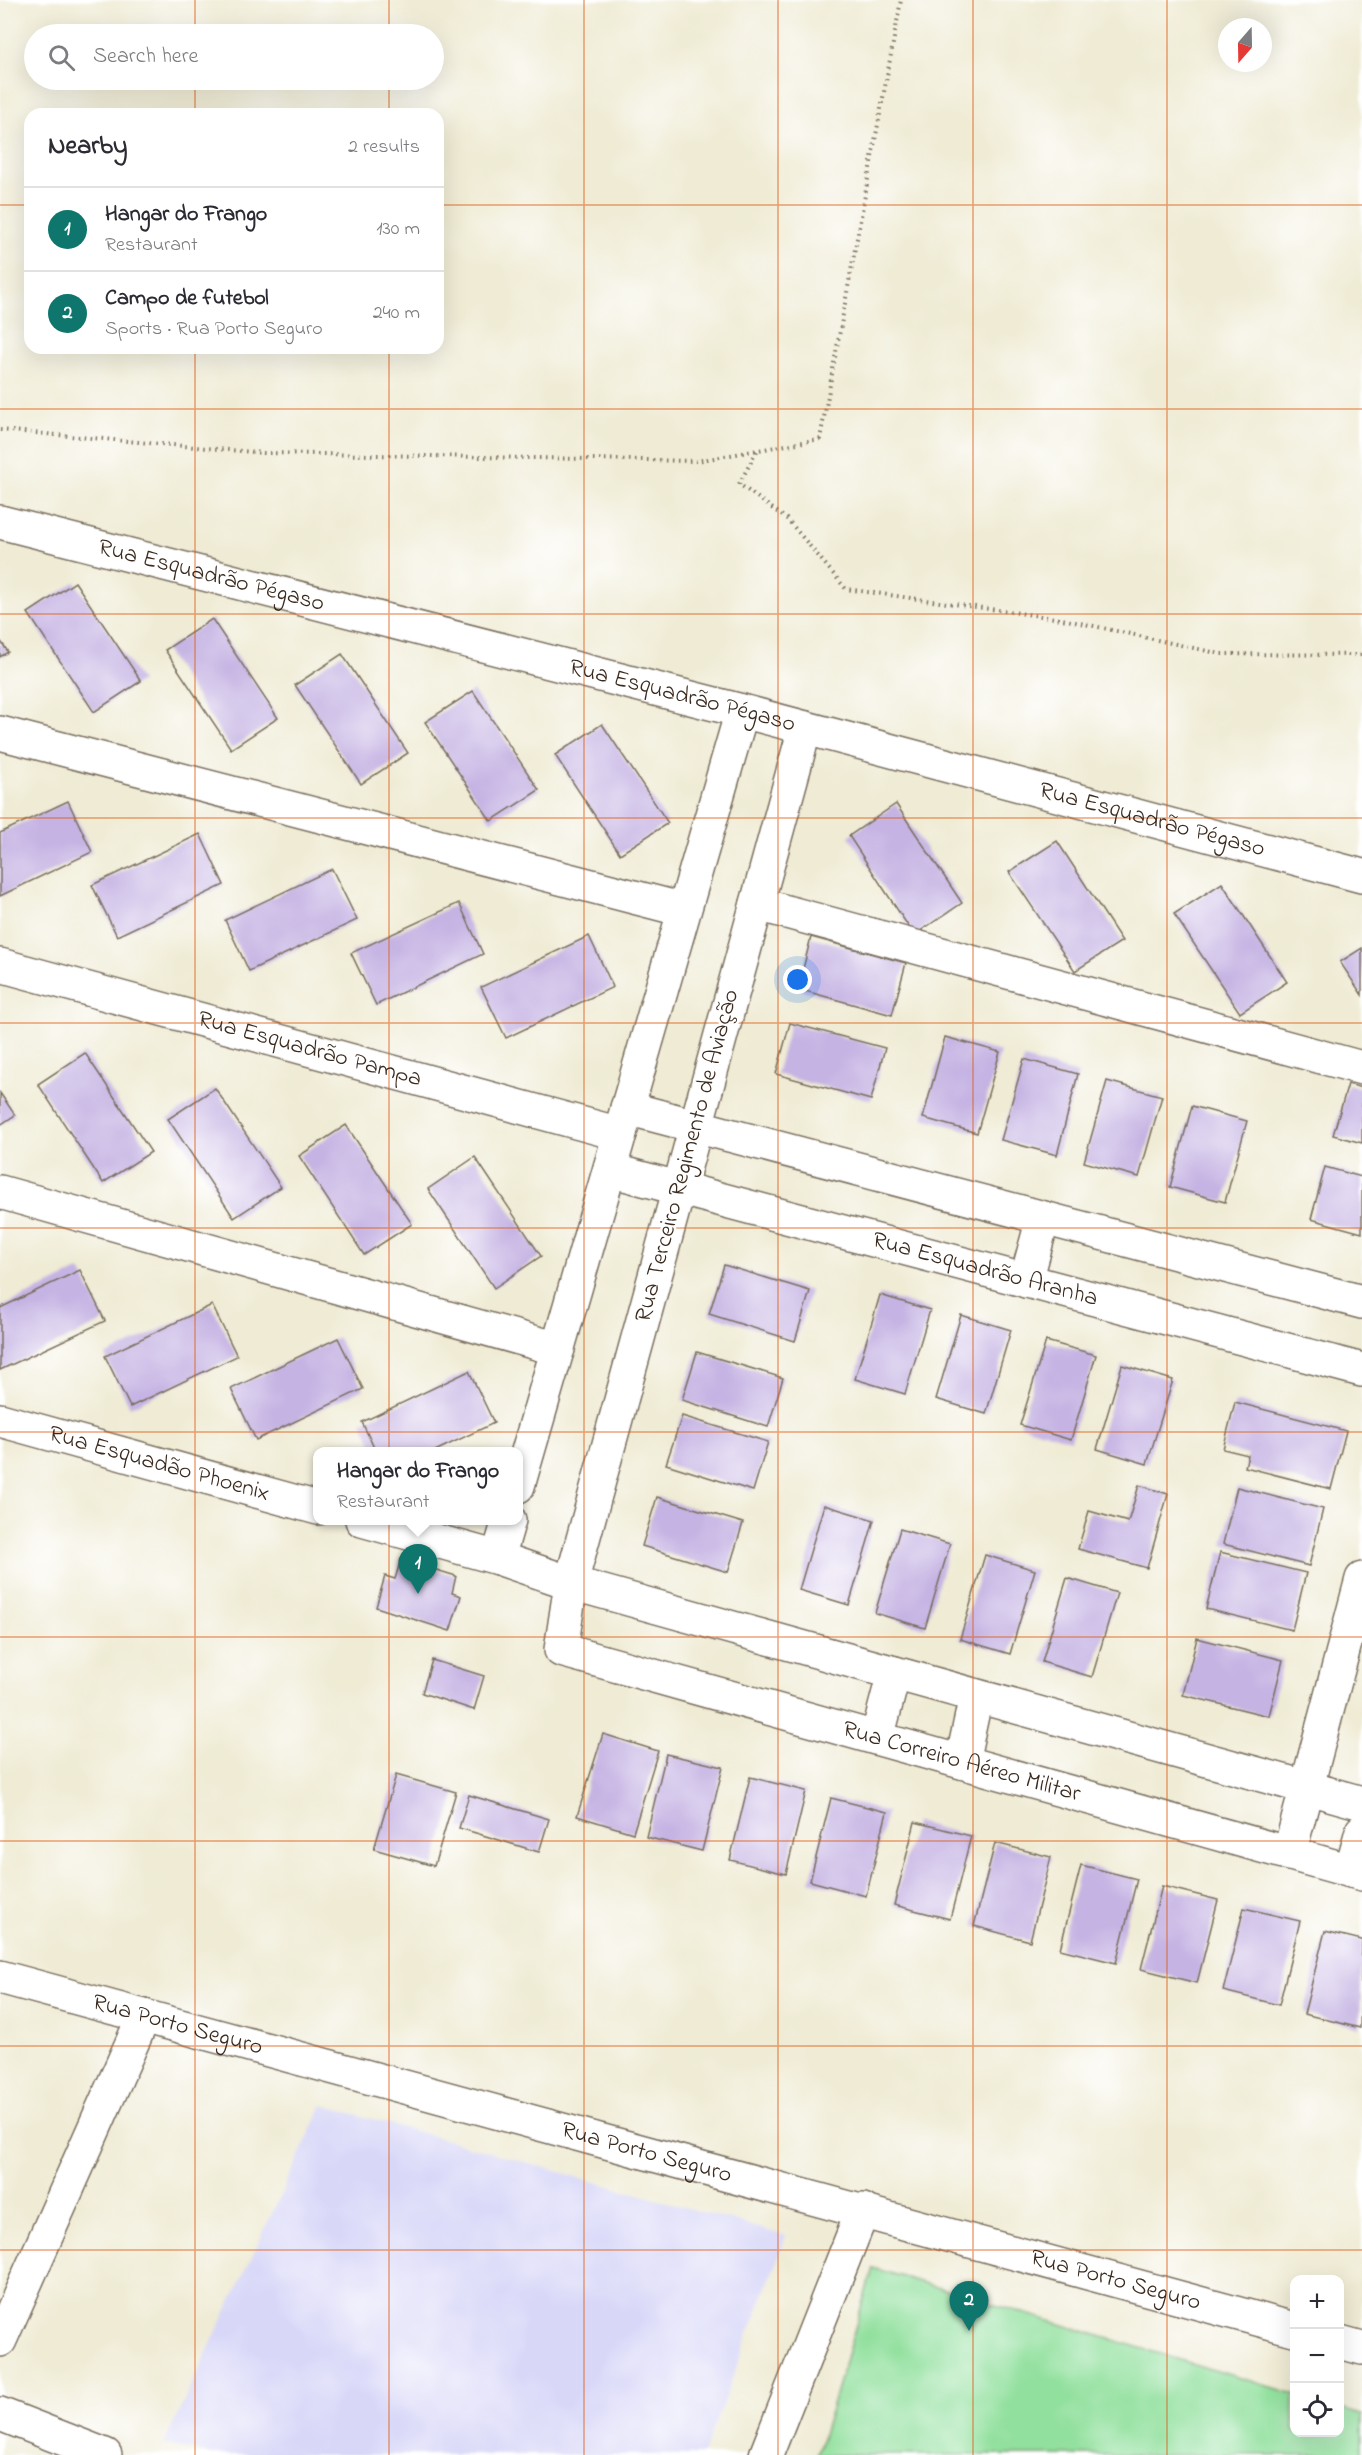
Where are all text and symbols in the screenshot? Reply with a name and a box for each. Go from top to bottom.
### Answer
north arrow [1218,18,1272,72]
search box [24,24,444,90]
icon: search [45,41,78,74]
text: Search here [93,41,198,73]
text: Nearby [48,128,127,166]
text: 2 results [348,133,420,162]
text: Hangar do Frango [105,199,267,231]
text: 1 [64,215,71,244]
text: 130 m [376,215,420,244]
text: Restaurant [105,231,198,260]
text: Campo de futebol [105,283,269,315]
text: 2 [63,299,72,328]
text: 240 m [373,299,420,328]
text: Sports · Rua Porto Seguro [105,315,323,344]
street label: Rua Esquadrão Pégaso [94,530,328,621]
street label: Rua Esquadrão Pégaso [565,650,799,742]
street label: Rua Esquadrão Pégaso [1035,773,1269,867]
your location [783,965,812,994]
street label: Rua Terceiro Regimento de Aviação [627,986,749,1326]
street label: Rua Esquadrão Pampa [194,1002,426,1097]
street label: Rua Esquadrão Aranha [868,1223,1102,1316]
street label: Rua Esquadão Phoenix [45,1417,273,1511]
popup [313,1447,523,1525]
text: Hangar do Frango [337,1456,499,1488]
text: Restaurant [337,1488,430,1517]
pin: 1 [398,1544,438,1594]
street label: Rua Correiro Aéreo Militar [838,1712,1085,1812]
street label: Rua Porto Seguro [88,1985,267,2065]
street label: Rua Porto Seguro [557,2113,736,2193]
street label: Rua Porto Seguro [1026,2241,1205,2320]
map controls [1290,2275,1344,2437]
button: + [1290,2275,1344,2329]
pin: 2 [950,2282,988,2331]
button: − [1290,2329,1344,2383]
button: locate [1290,2383,1344,2437]

